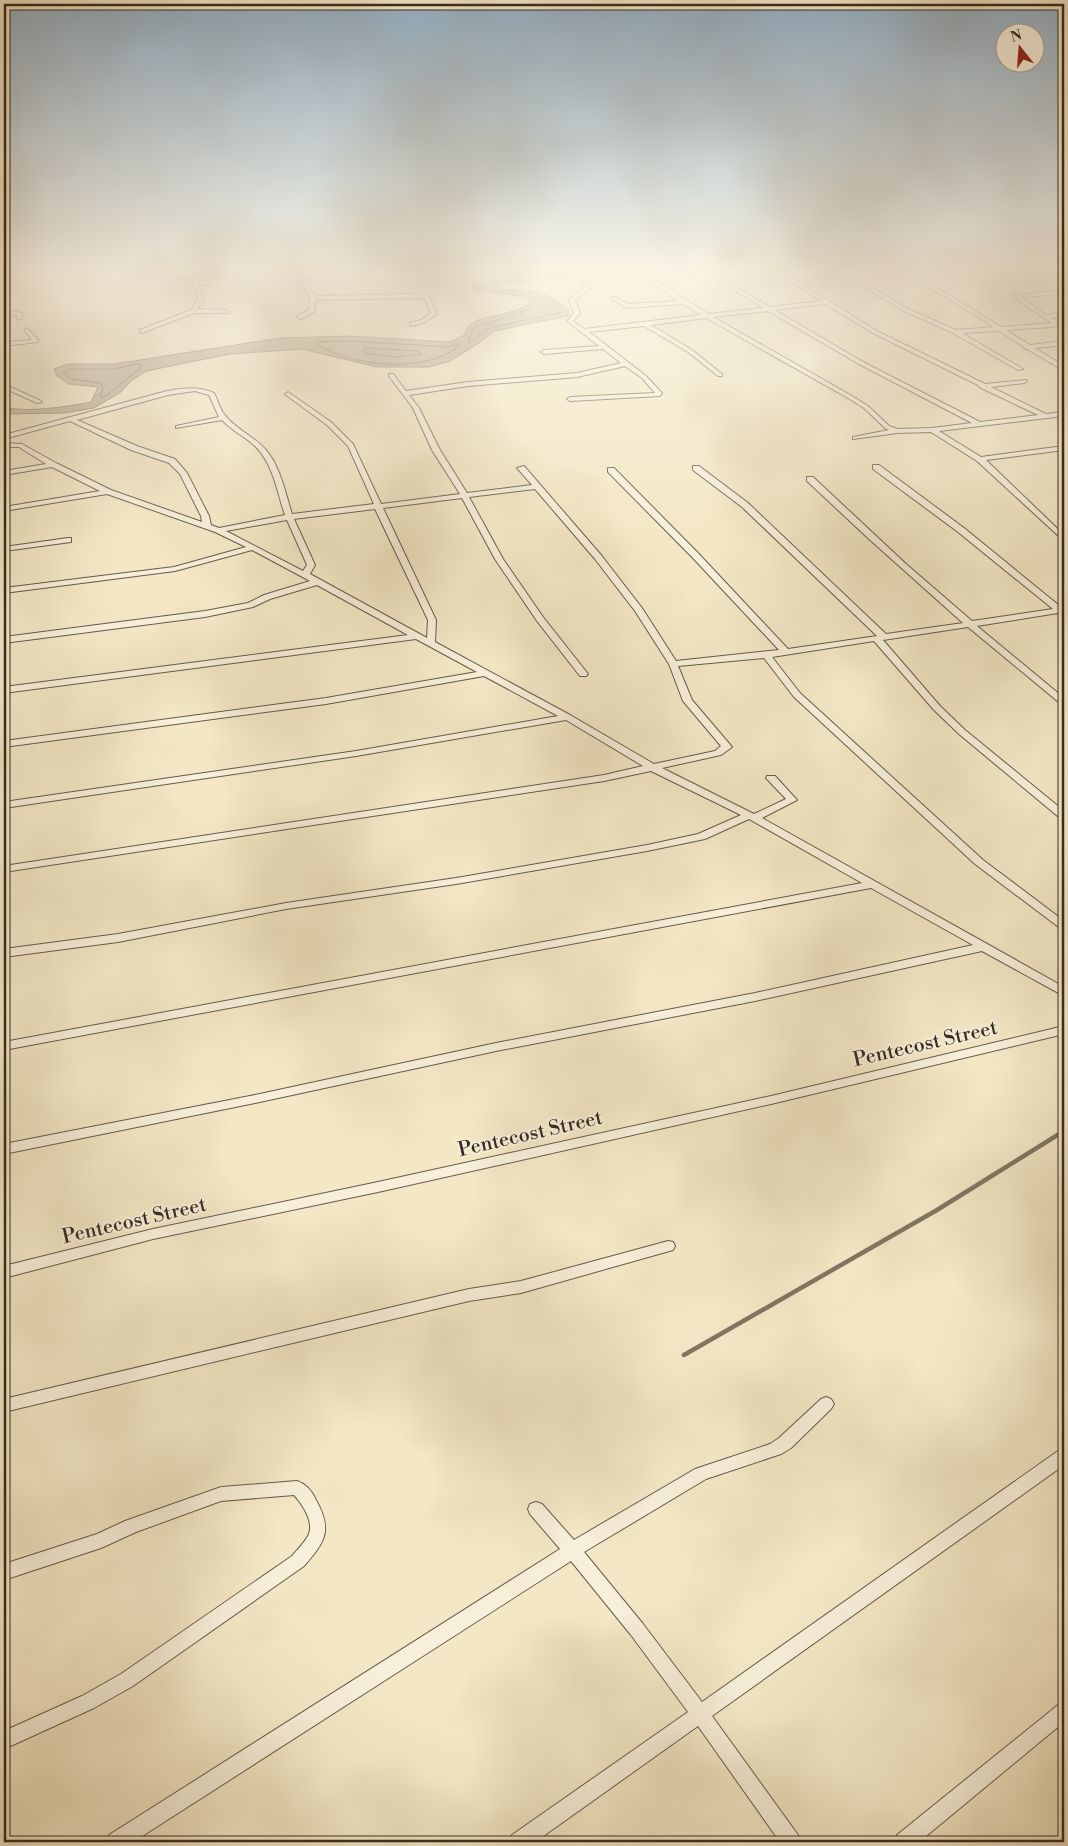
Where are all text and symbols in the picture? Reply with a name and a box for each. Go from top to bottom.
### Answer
north arrow [996,22,1046,72]
text: N [1009,26,1024,47]
street label: Pentecost Street [851,1016,1000,1073]
street label: Pentecost Street [456,1106,605,1163]
street label: Pentecost Street [60,1193,209,1250]

